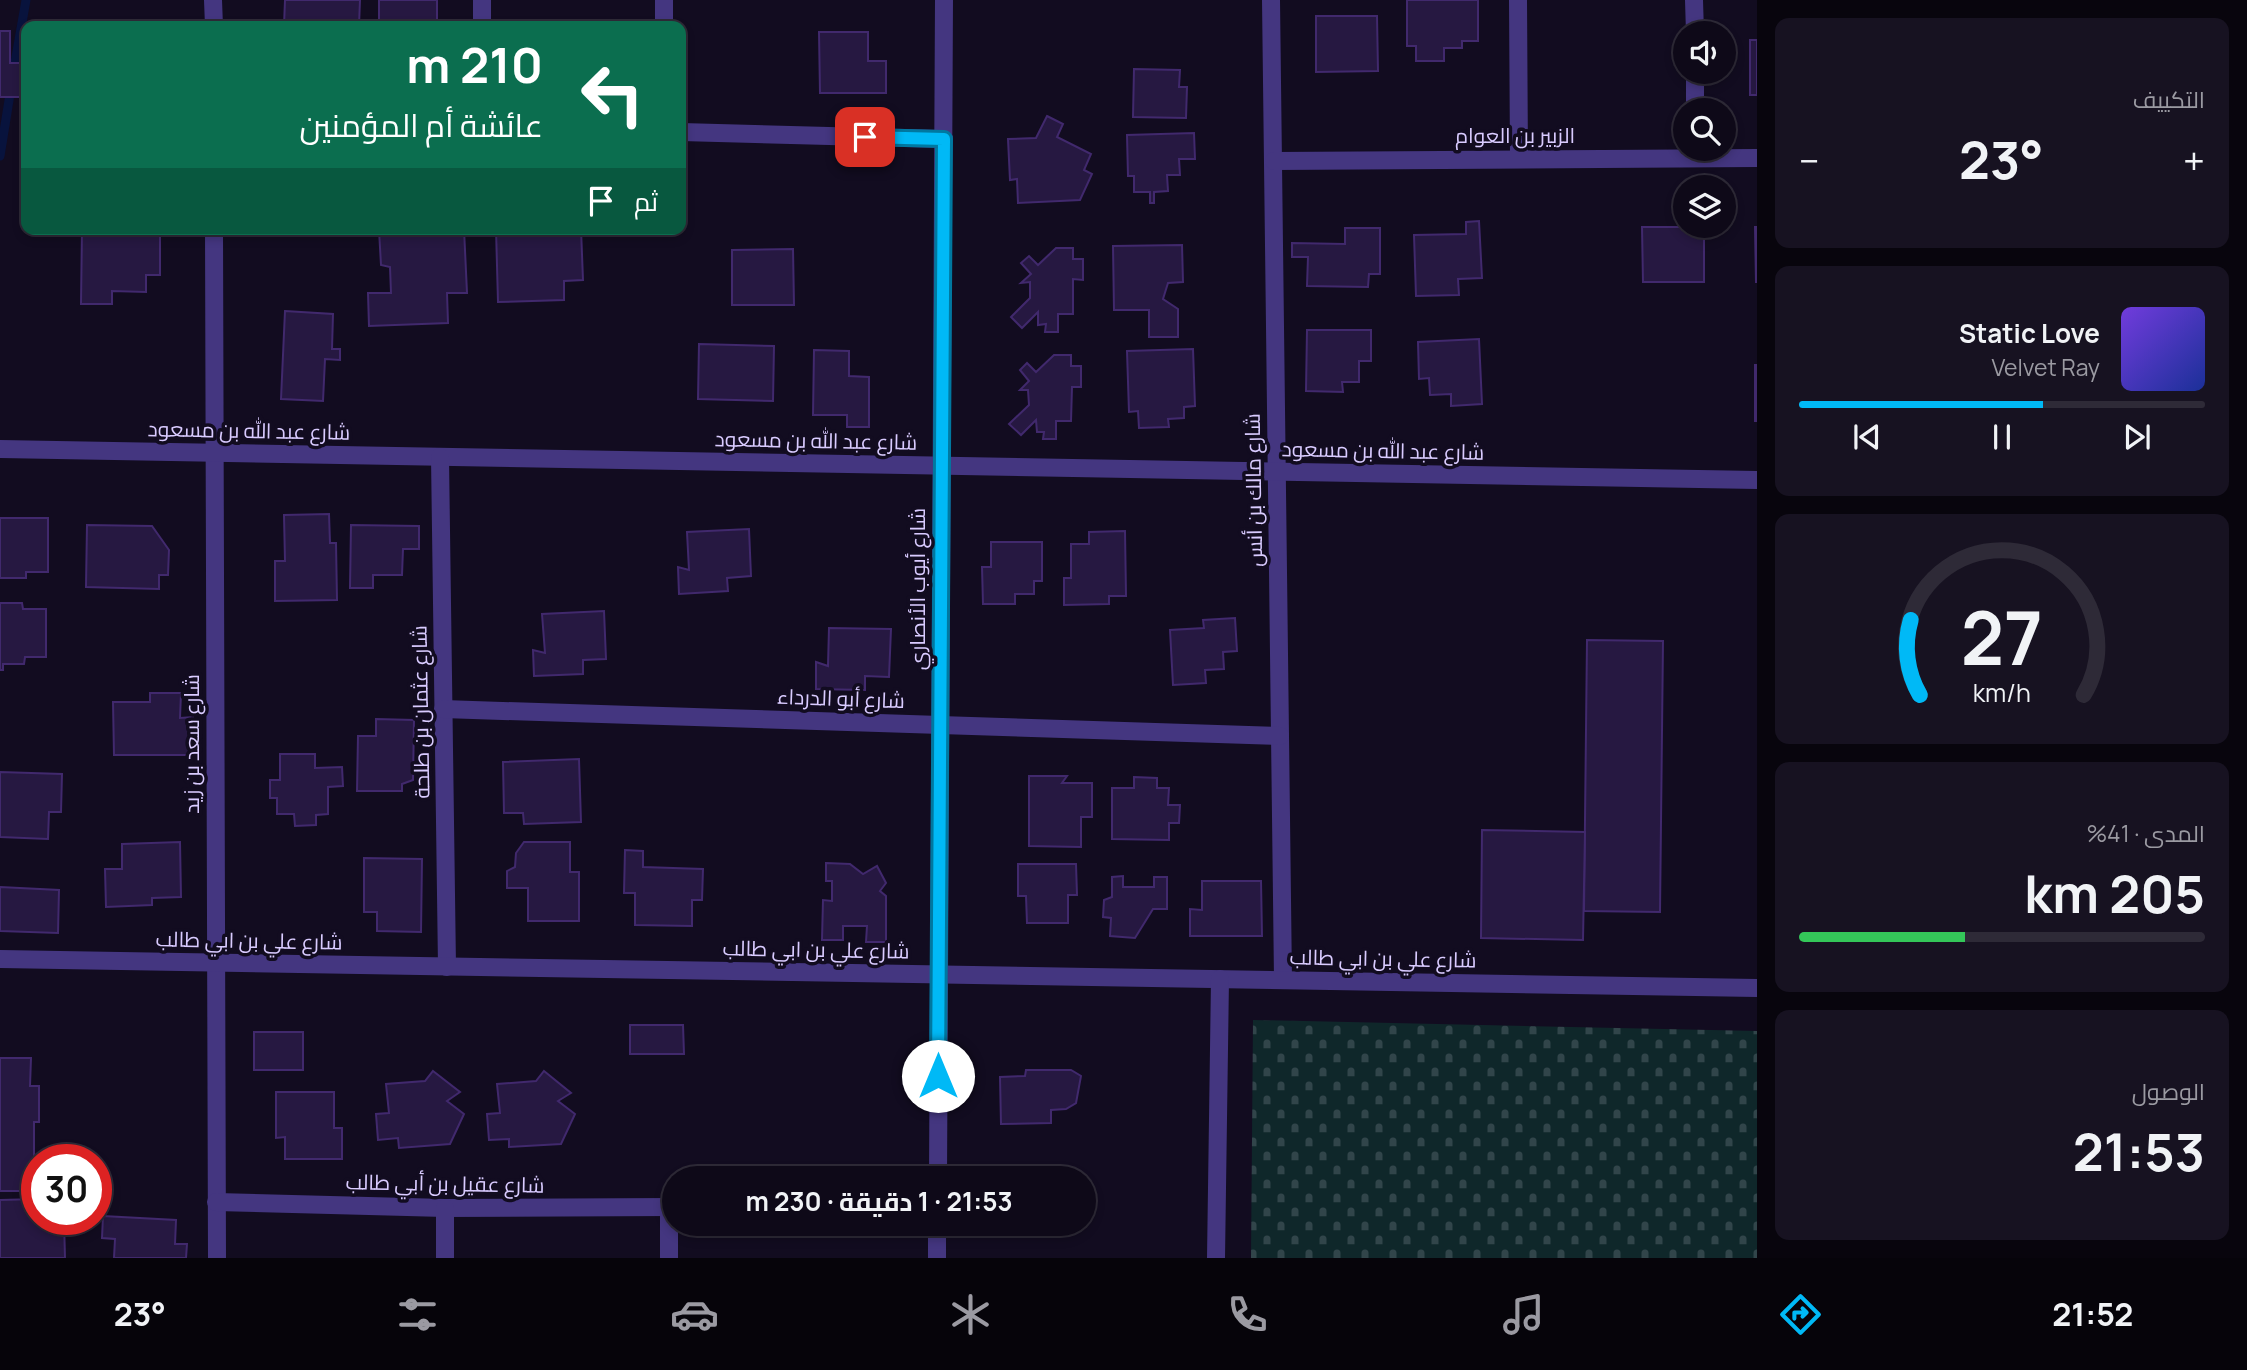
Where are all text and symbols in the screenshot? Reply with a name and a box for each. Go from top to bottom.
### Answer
map controls [1673,21,1736,238]
button: sound [1673,21,1736,84]
text: 210 m [406,31,543,98]
icon: left [567,49,658,140]
text: التكييف [2133,83,2205,115]
button: search [1673,98,1736,161]
text: عائشة أم المؤمنين [299,103,543,147]
pin [835,107,895,167]
icon: arrive [846,118,884,156]
street label: الزبير بن العوام [1455,121,1575,150]
text: 23° [1959,124,2044,195]
text: − [1799,134,1820,186]
text: + [2183,134,2205,186]
button: layers [1673,175,1736,238]
icon: arrive [582,182,620,220]
text: ثم [634,183,658,219]
text: Static Love [1959,315,2100,351]
text: Velvet Ray [1991,351,2100,383]
street label: شارع مالك بن أنس [1238,413,1269,567]
street label: شارع عبد الله بن مسعود [147,414,351,447]
icon: previous [1848,418,1886,456]
icon: pause [1983,418,2021,456]
icon: next [2118,418,2156,456]
street label: شارع عبد الله بن مسعود [714,424,918,457]
street label: شارع عبد الله بن مسعود [1281,434,1485,467]
street label: شارع أيوب الأنصاري [903,508,934,670]
text: 27 [1961,587,2043,687]
street label: شارع عثمان بن طلحة [404,625,437,799]
street label: شارع سعد بن زيد [177,674,206,814]
text: km/h [1973,675,2031,710]
street label: شارع أبو الدرداء [777,682,905,715]
text: المدى · 41% [2086,817,2205,849]
text: 205 km [2024,858,2205,929]
street label: شارع علي بن ابي طالب [155,924,343,959]
street label: شارع علي بن ابي طالب [722,933,910,968]
street label: شارع علي بن ابي طالب [1289,942,1477,977]
position arrow [901,1039,975,1113]
text: الوصول [2132,1075,2205,1107]
text: 21:53 [2073,1116,2205,1187]
speed limit sign: 30 [21,1144,112,1235]
street label: شارع عقيل بن أبي طالب [345,1167,545,1202]
text: 21:53 · 1 دقيقة · 230 m [745,1183,1013,1219]
icon: filters [393,1290,442,1339]
icon: car [670,1290,719,1339]
icon: climate [946,1290,995,1339]
icon: phone [1223,1290,1272,1339]
icon: music [1499,1290,1548,1339]
icon: directions [1776,1290,1825,1339]
text: 23° [114,1292,166,1336]
text: 21:52 [2052,1292,2133,1336]

